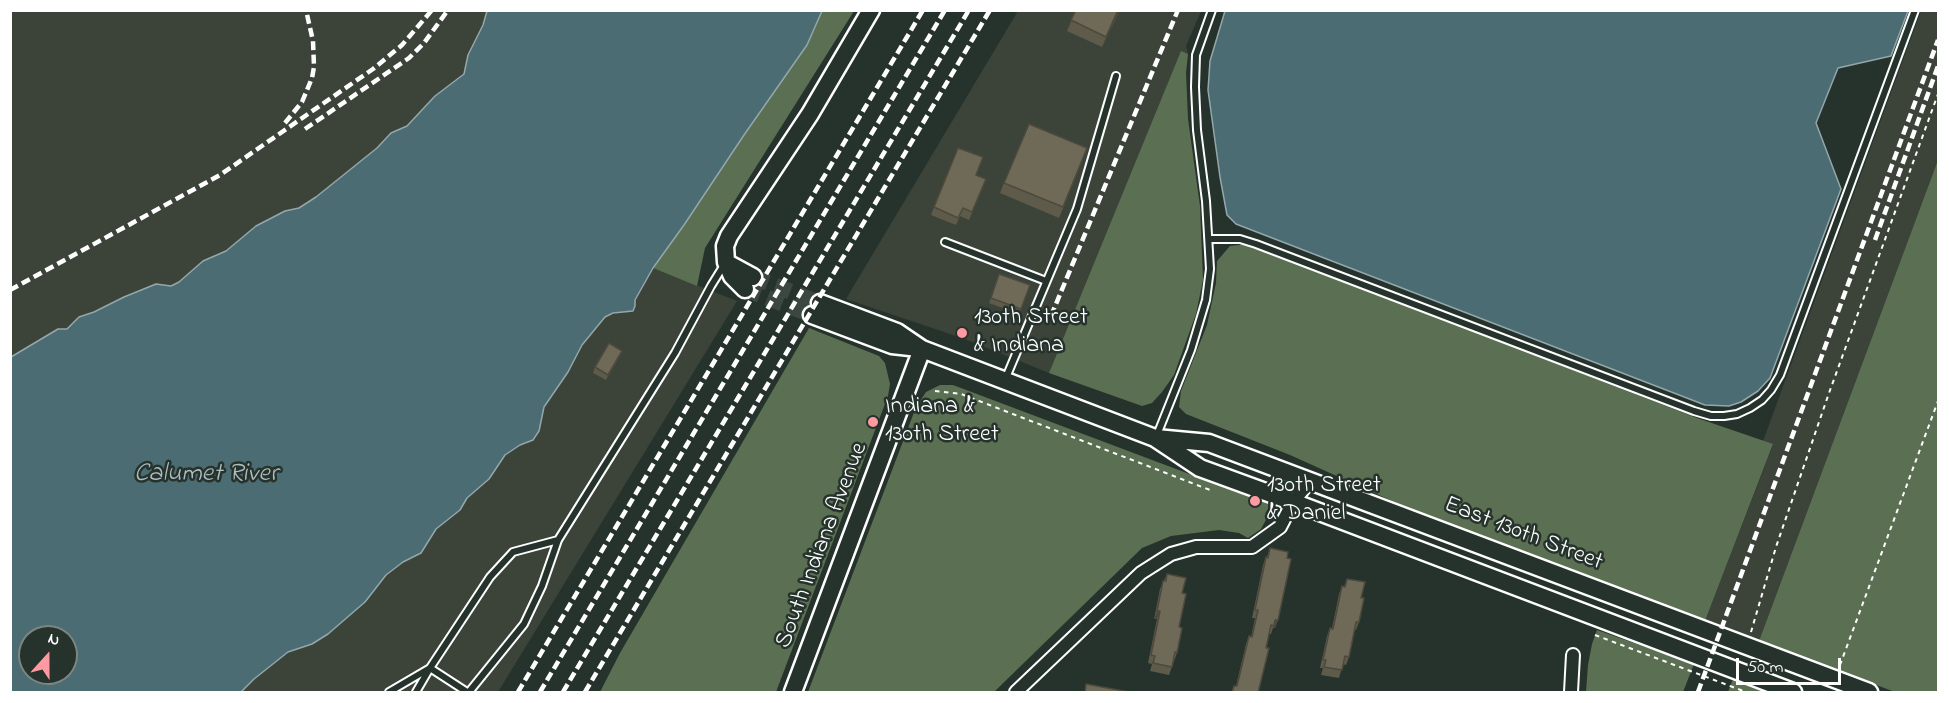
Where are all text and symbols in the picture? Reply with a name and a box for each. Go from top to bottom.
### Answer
place label: 130th Street & Indiana [974,305,1088,361]
marker: 130th Street & Indiana [955,326,969,340]
place label: Indiana & 130th Street [885,394,999,450]
marker: Indiana & 130th Street [866,415,880,429]
street label: South Indiana Avenue [771,439,875,653]
water label: Calumet River [134,460,278,492]
place label: 130th Street & Daniel [1267,473,1381,529]
street label: East 130th Street [1440,492,1606,578]
marker: 130th Street & Daniel [1248,494,1262,508]
north arrow [18,625,78,685]
text: N [44,627,63,653]
scale bar [1739,646,1844,684]
text: 50 m [1747,655,1784,681]

